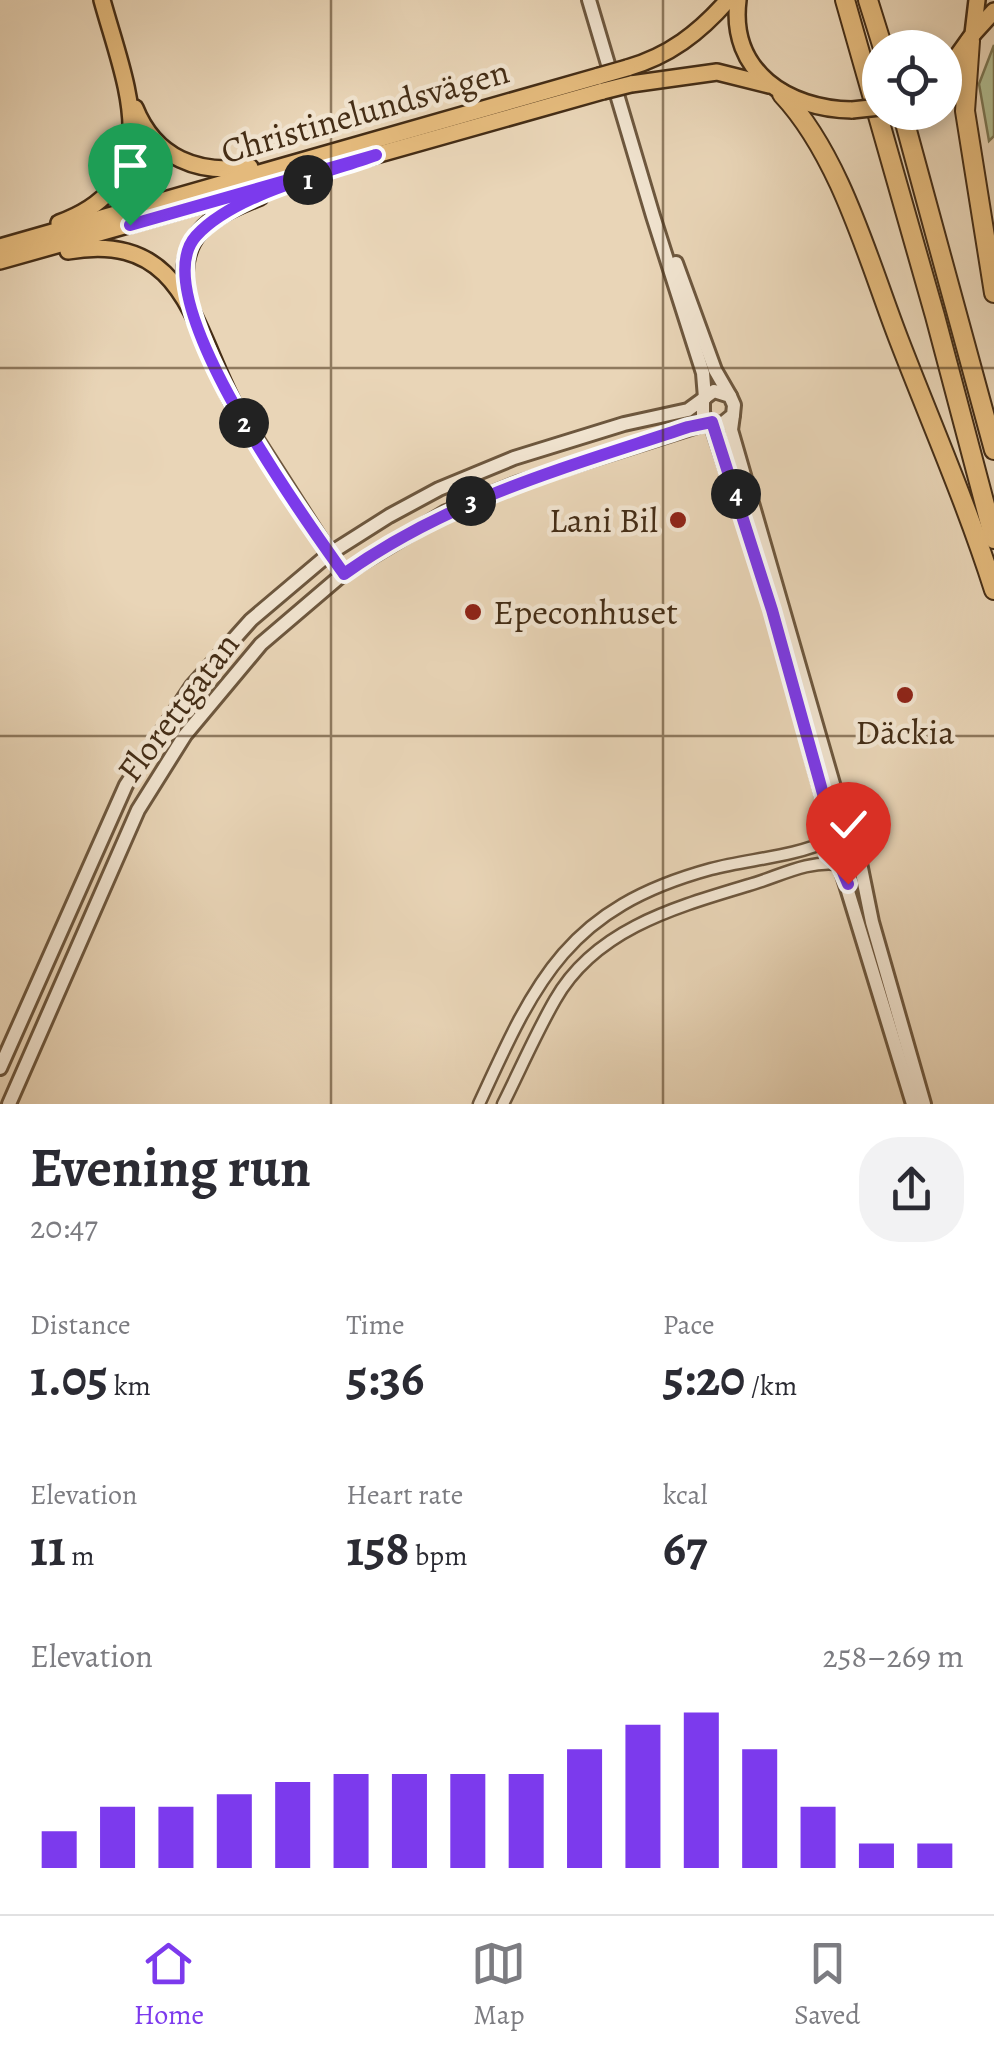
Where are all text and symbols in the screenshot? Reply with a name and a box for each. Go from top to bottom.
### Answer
map controls [862,30,962,130]
button: locate [862,30,962,130]
street label: Christinelundsvägen [215,47,515,175]
pin [88,123,173,226]
icon: arrive [103,138,158,193]
pin: 1 [283,155,333,205]
text: 1 [303,161,313,199]
pin: 2 [219,398,269,448]
text: 2 [237,404,251,442]
pin: 4 [711,469,761,519]
text: 4 [729,475,743,513]
pin: 3 [446,476,496,526]
text: 3 [465,482,477,520]
place label: Lani Bil [549,496,658,544]
marker: Lani Bil [667,509,689,531]
place label: Epeconhuset [493,588,678,636]
marker: Epeconhuset [462,601,484,623]
street label: Florettgatan [106,622,250,792]
marker: Däckia [894,684,916,706]
place label: Däckia [855,708,955,756]
pin [806,782,891,885]
icon: check [821,797,876,852]
text: Evening run [30,1130,311,1205]
button: share [859,1137,964,1242]
text: 20:47 [30,1205,98,1249]
text: Distance [30,1306,130,1344]
text: Time [346,1306,405,1344]
text: Pace [663,1306,715,1344]
text: 1.05 [30,1344,108,1412]
text: 5:36 [346,1344,424,1412]
text: 5:20 [663,1344,745,1412]
text: km [108,1367,151,1405]
text: /km [745,1367,797,1405]
text: Elevation [30,1476,137,1514]
text: Heart rate [346,1476,463,1514]
text: kcal [663,1476,708,1514]
text: 11 [30,1514,66,1582]
text: 158 [346,1514,410,1582]
text: 67 [663,1514,707,1582]
text: m [66,1537,95,1575]
text: bpm [410,1537,467,1575]
text: Elevation [30,1634,153,1678]
text: 258–269 m [823,1634,964,1678]
tab: Home [134,1936,204,2034]
tab: Map [471,1936,526,2034]
tab: Saved [794,1936,860,2034]

